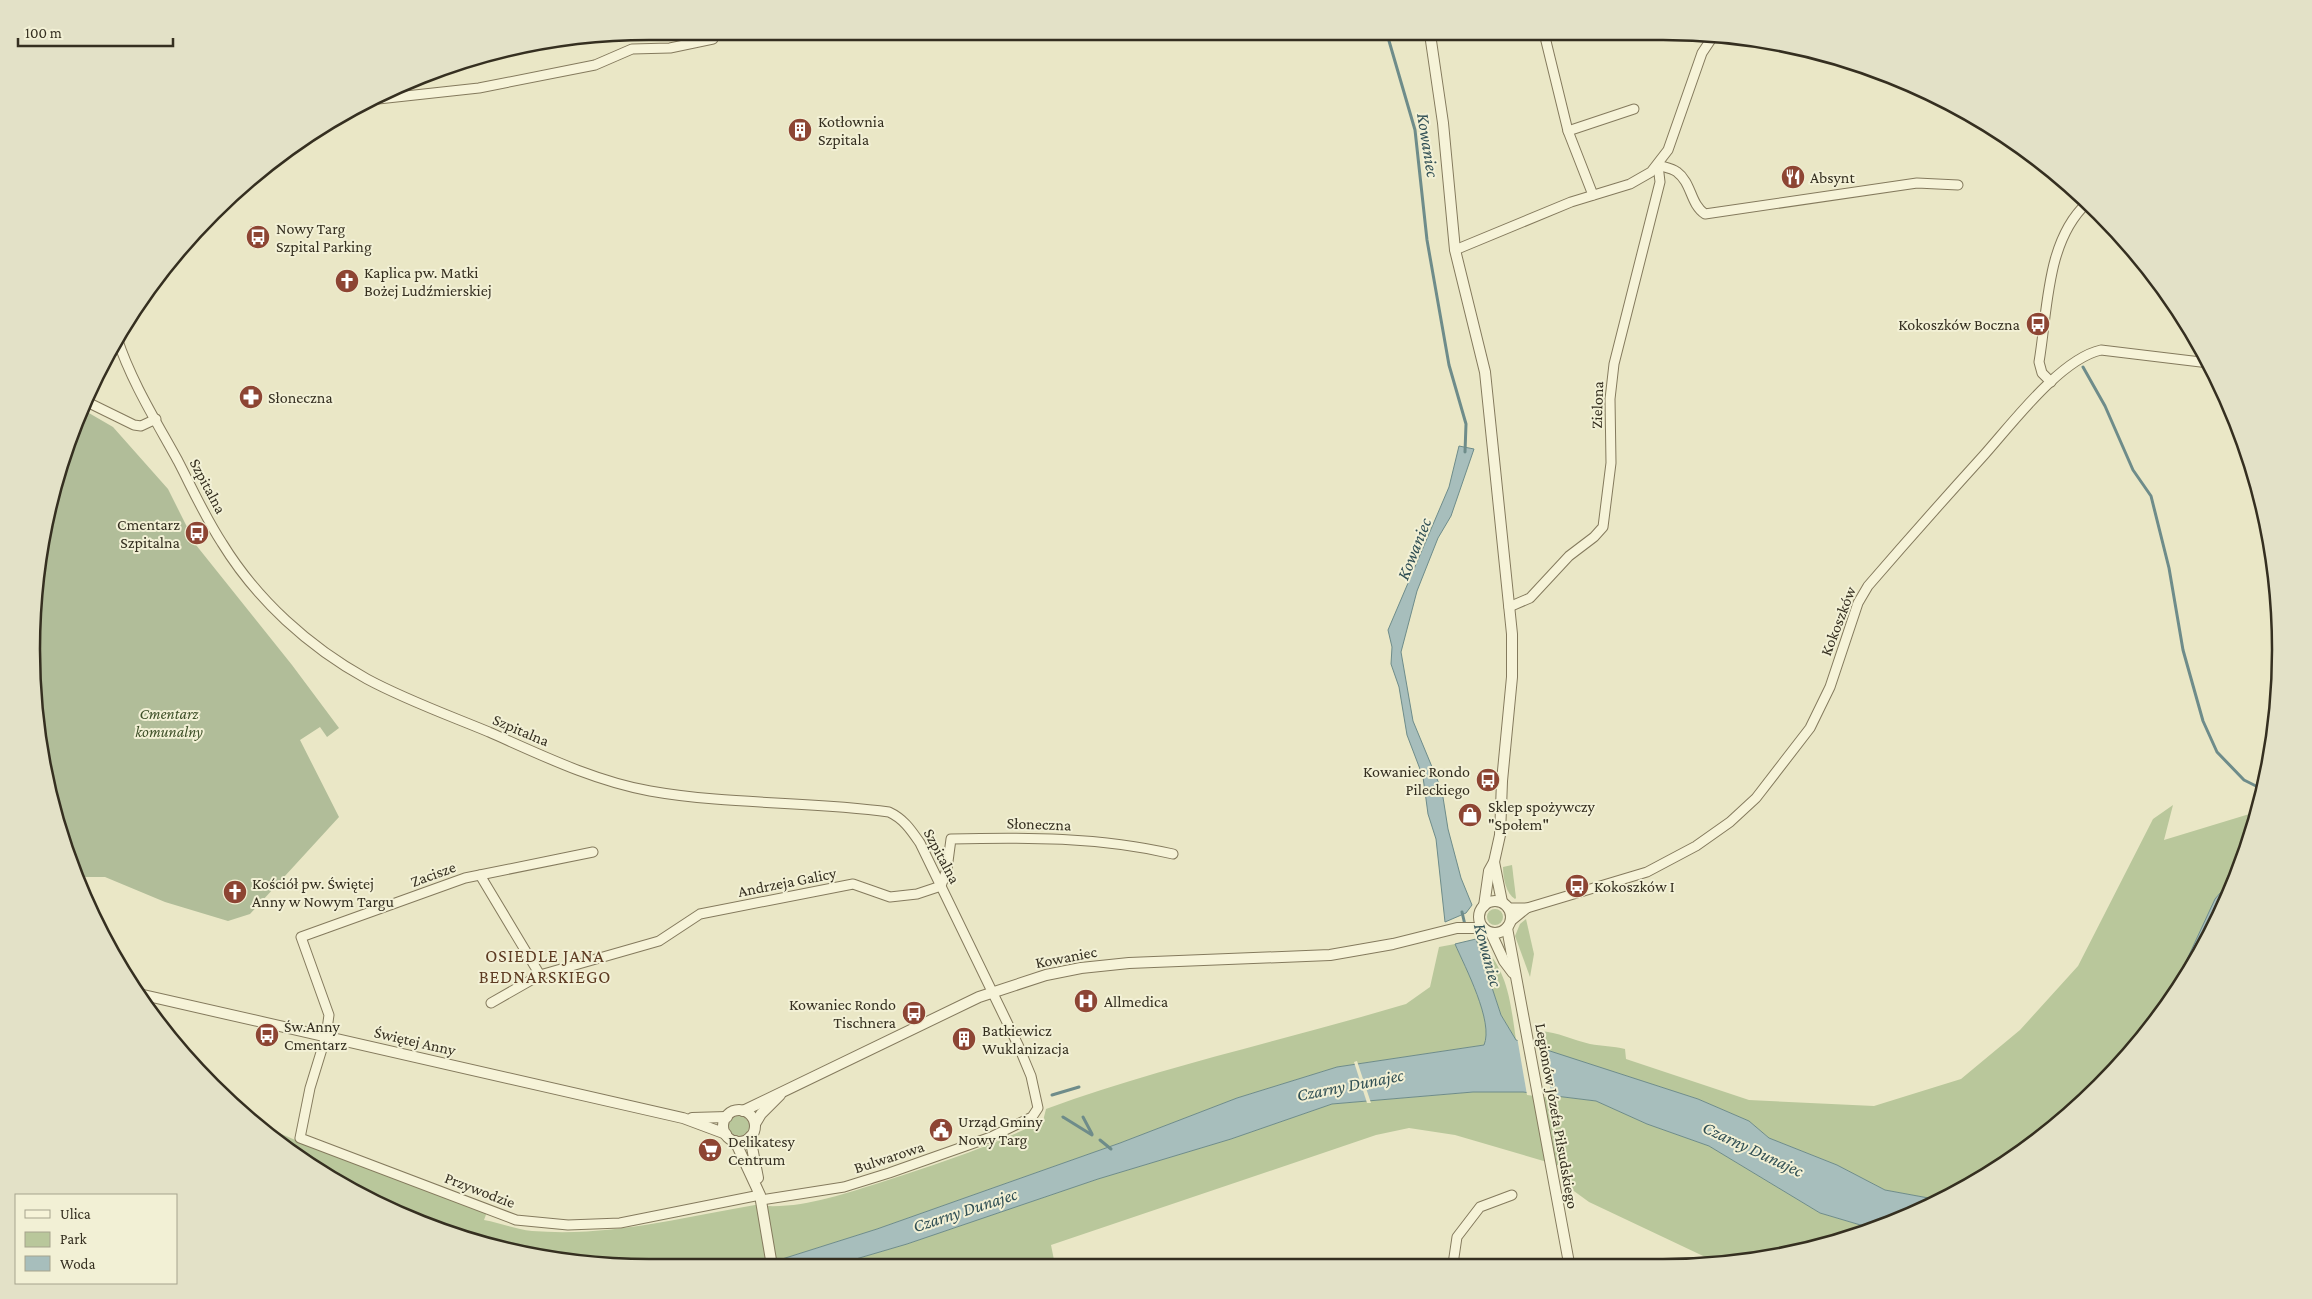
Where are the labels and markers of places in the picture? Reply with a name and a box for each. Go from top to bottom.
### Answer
place label: Kotłownia Szpitala [818,113,885,149]
building icon: Kotłownia Szpitala [787,117,813,143]
restaurant icon: Absynt [1780,164,1806,190]
place label: Absynt [1810,169,1855,187]
place label: Nowy Targ Szpital Parking [276,220,372,256]
bus stop icon: Nowy Targ Szpital Parking [245,224,271,250]
place label: Kaplica pw. Matki Bożej Ludźmierskiej [364,264,492,300]
church icon: Kaplica pw. Matki Bożej Ludźmierskiej [334,268,360,294]
bus stop icon: Kokoszków Boczna [2025,311,2051,337]
place label: Kokoszków Boczna [1898,316,2021,333]
pharmacy icon: Słoneczna [238,384,264,410]
place label: Słoneczna [268,389,333,406]
place label: Cmentarz Szpitalna [117,516,181,552]
bus stop icon: Cmentarz Szpitalna [184,520,210,546]
place label: Kowaniec Rondo Pileckiego [1363,763,1470,799]
bus stop icon: Kowaniec Rondo Pileckiego [1475,767,1501,793]
place label: Sklep spożywczy "Społem" [1488,798,1596,834]
shop icon: Sklep spożywczy "Społem" [1457,802,1483,828]
bus stop icon: Kokoszków I [1564,873,1590,899]
place label: Kościół pw. Świętej Anny w Nowym Targu [252,875,395,911]
place label: Kokoszków I [1594,878,1675,895]
church icon: Kościół pw. Świętej Anny w Nowym Targu [222,879,248,905]
hospital icon: Allmedica [1073,988,1099,1014]
place label: Allmedica [1104,993,1169,1010]
place label: Kowaniec Rondo Tischnera [789,996,897,1031]
bus stop icon: Kowaniec Rondo Tischnera [901,1000,927,1026]
place label: Św.Anny Cmentarz [284,1018,347,1053]
bus stop icon: Św.Anny Cmentarz [254,1022,280,1048]
place label: Batkiewicz Wuklanizacja [982,1022,1070,1058]
building icon: Batkiewicz Wuklanizacja [951,1026,977,1052]
place label: Urząd Gminy Nowy Targ [958,1113,1043,1149]
public building icon: Urząd Gminy Nowy Targ [928,1117,954,1143]
place label: Delikatesy Centrum [728,1133,795,1168]
supermarket icon: Delikatesy Centrum [697,1137,723,1163]

